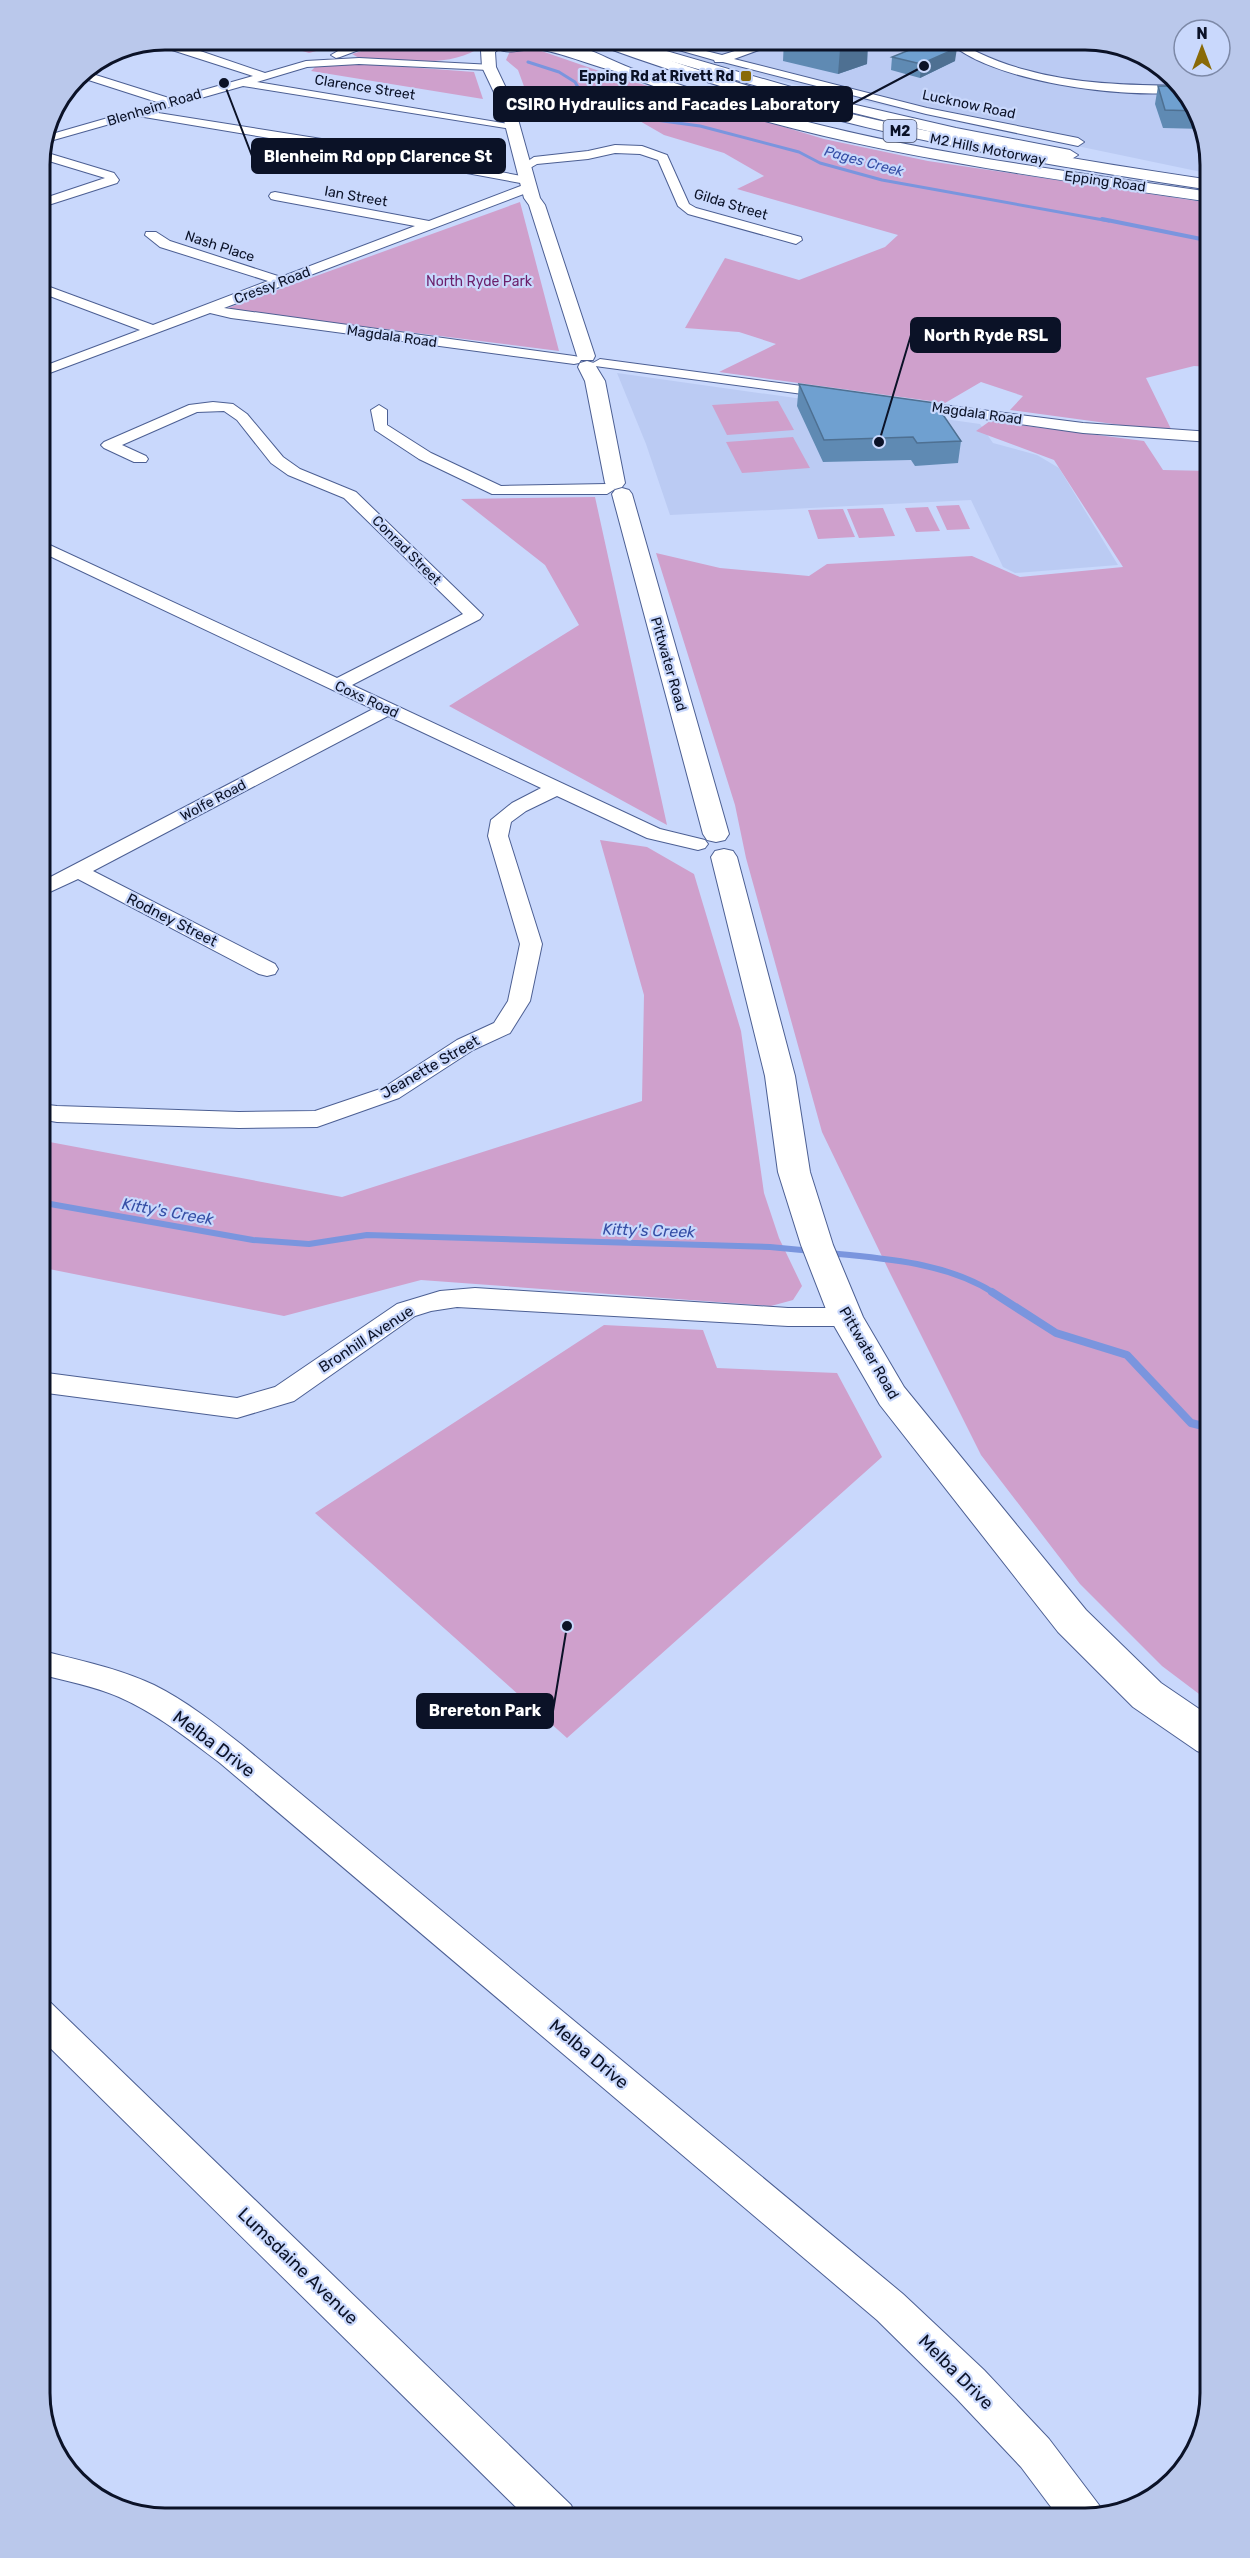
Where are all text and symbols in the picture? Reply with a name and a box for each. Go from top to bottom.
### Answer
north arrow [1172,18,1232,78]
text: N [1196,24,1208,43]
place label: Epping Rd at Rivett Rd [579,68,734,85]
marker: Epping Rd at Rivett Rd [739,69,753,83]
street label: Clarence Street [313,71,417,104]
street label: Blenheim Road [105,85,203,130]
street label: Lucknow Road [921,86,1017,123]
callout: CSIRO Hydraulics and Facades Laboratory [494,87,852,121]
text: CSIRO Hydraulics and Facades Laboratory [506,95,841,114]
road number: M2 [884,120,916,142]
street label: M2 Hills Motorway [928,130,1048,169]
callout: Blenheim Rd opp Clarence St [252,139,505,173]
water label: Pages Creek [822,143,906,180]
text: Blenheim Rd opp Clarence St [264,147,493,166]
street label: Epping Road [1063,167,1147,196]
street label: Ian Street [323,183,389,211]
street label: Gilda Street [692,185,770,224]
street label: Nash Place [183,227,257,266]
street label: Cressy Road [232,263,313,308]
park label: North Ryde Park [426,273,533,290]
callout: North Ryde RSL [911,318,1060,352]
street label: Magdala Road [346,322,438,351]
text: North Ryde RSL [924,326,1049,345]
street label: Magdala Road [931,399,1023,428]
street label: Conrad Street [368,512,445,589]
street label: Pittwater Road [647,615,690,713]
street label: Coxs Road [332,677,401,722]
street label: Wolfe Road [177,776,249,825]
street label: Rodney Street [124,889,220,951]
street label: Jeanette Street [378,1031,483,1102]
water label: Kitty's Creek [121,1194,216,1229]
water label: Kitty's Creek [602,1219,696,1242]
street label: Bronhill Avenue [315,1302,417,1376]
street label: Pittwater Road [835,1304,903,1402]
callout: Brereton Park [417,1694,553,1728]
text: Brereton Park [429,1701,542,1720]
street label: Melba Drive [169,1706,259,1782]
street label: Melba Drive [545,2014,633,2094]
street label: Lumsdaine Avenue [233,2203,363,2329]
street label: Melba Drive [914,2330,998,2414]

